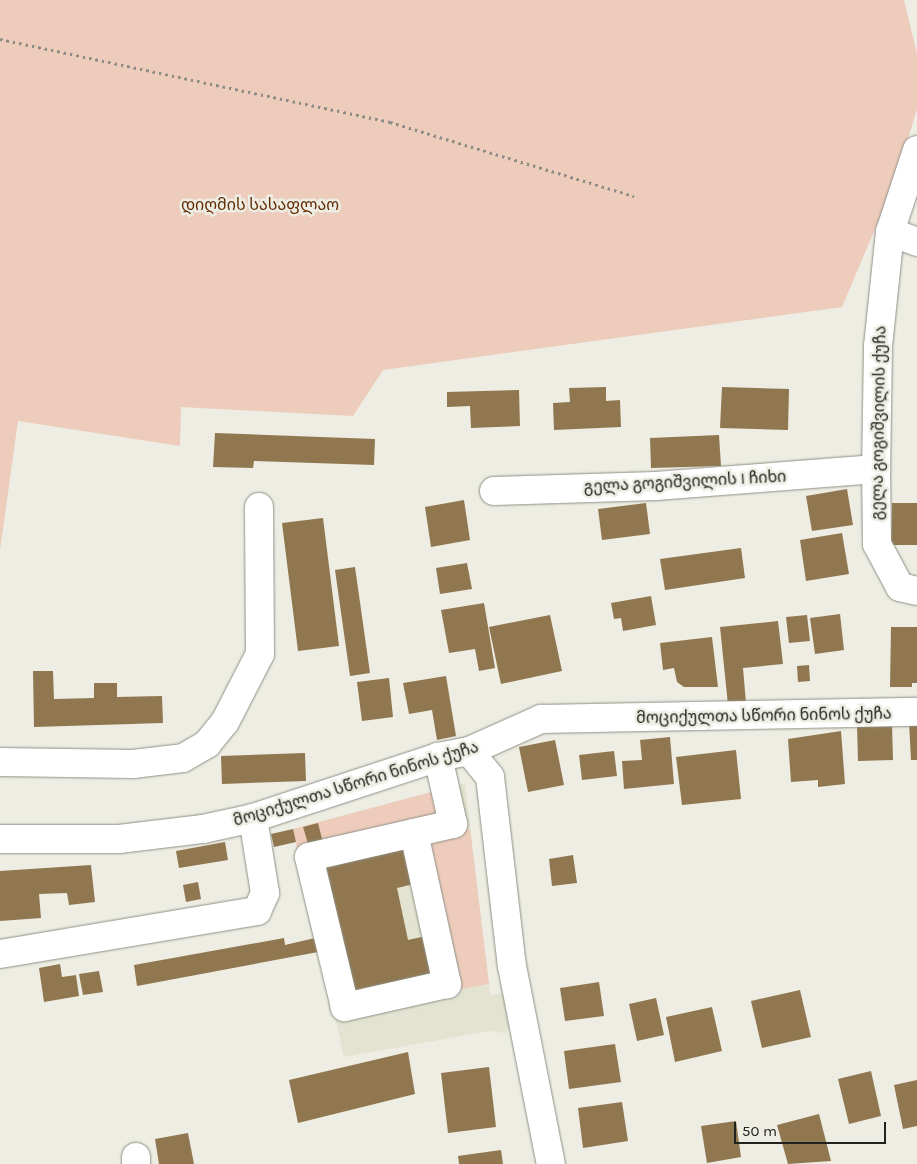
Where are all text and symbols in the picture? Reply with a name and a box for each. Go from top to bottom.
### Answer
park label: დიღმის სასაფლაო [181,195,339,215]
street label: გელა გოგიშვილის ქუჩა [868,326,890,520]
street label: გელა გოგიშვილის I ჩიხი [583,467,787,497]
street label: მოციქულთა სწორი ნინოს ქუჩა [636,704,892,728]
street label: მოციქულთა სწორი ნინოს ქუჩა [231,737,481,831]
scale bar [737,1112,890,1144]
text: 50 m [742,1122,777,1140]

